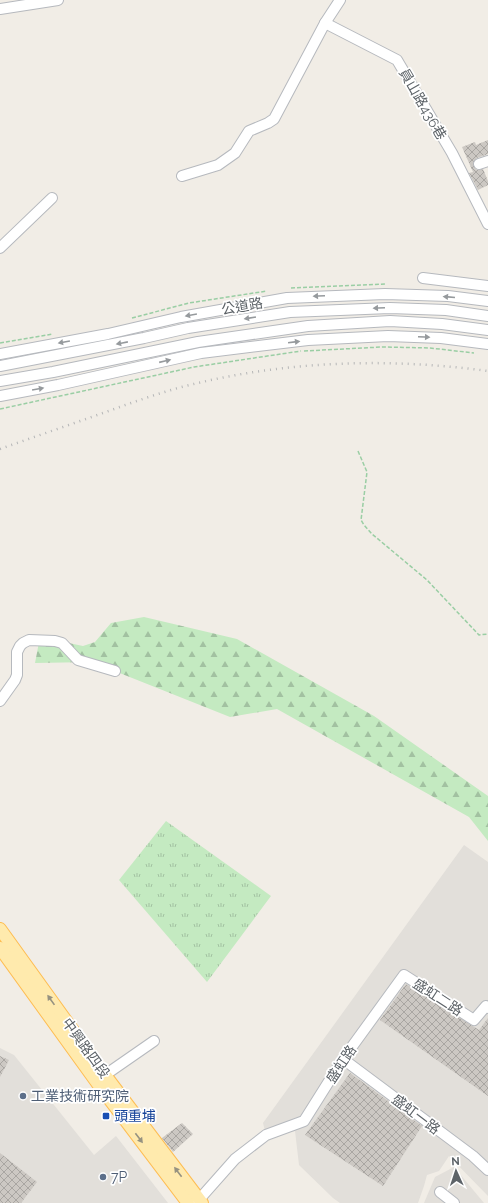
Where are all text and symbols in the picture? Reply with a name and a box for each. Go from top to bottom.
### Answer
street label: 員山路436巷 [396,66,450,142]
one-way arrow [313,293,325,300]
one-way arrow [443,293,455,300]
street label: 公道路 [220,294,264,318]
one-way arrow [373,305,385,312]
one-way arrow [185,312,197,318]
one-way arrow [244,315,256,321]
one-way arrow [418,334,430,341]
one-way arrow [288,338,300,345]
one-way arrow [58,339,70,345]
one-way arrow [116,340,128,346]
one-way arrow [159,358,172,364]
one-way arrow [32,385,45,391]
street label: 盛虹二路 [410,975,466,1019]
one-way arrow [47,994,55,1005]
street label: 中興路四段 [59,1015,113,1081]
street label: 盛虹路 [323,1042,359,1086]
place label: 工業技術研究院 [31,1088,129,1104]
marker: 工業技術研究院 [18,1091,28,1101]
street label: 盛虹一路 [389,1091,443,1137]
place label: 頭重埔 [114,1108,156,1124]
marker: 頭重埔 [101,1111,111,1121]
one-way arrow [134,1132,143,1143]
north arrow [436,1151,476,1191]
text: N [451,1155,460,1168]
one-way arrow [174,1166,182,1177]
place label: 7P [111,1169,127,1185]
marker: 7P [98,1172,108,1182]

